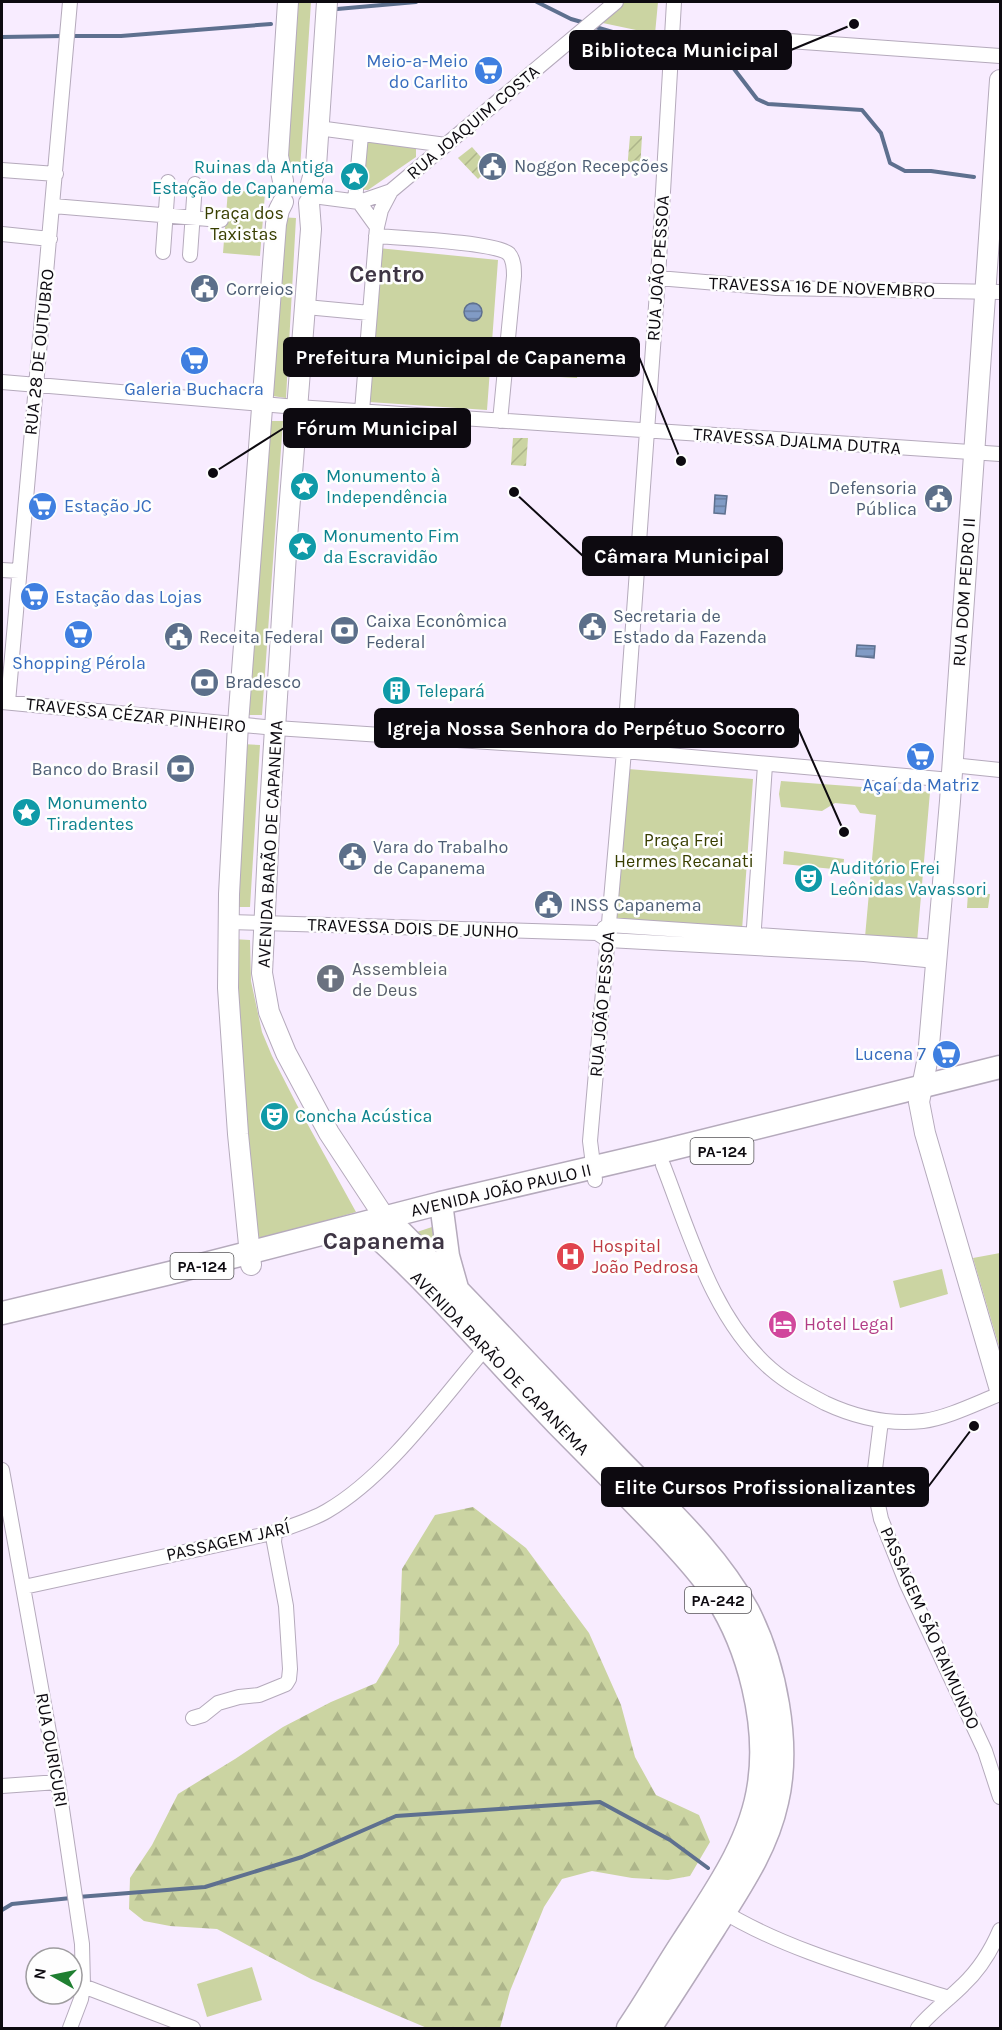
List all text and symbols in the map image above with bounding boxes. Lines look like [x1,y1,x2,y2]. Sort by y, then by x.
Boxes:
callout: Biblioteca Municipal [570,31,791,69]
text: Biblioteca Municipal [581,39,779,62]
place label: Meio-a-Meio do Carlito [366,50,468,93]
supermarket icon: Meio-a-Meio do Carlito [473,55,505,87]
street label: RUA JOAQUIM COSTA [402,60,544,184]
public building icon: Noggon Recepções [477,150,509,182]
place label: Noggon Recepções [514,155,669,177]
place label: Ruinas da Antiga Estação de Capanema [152,156,334,199]
place icon: Ruinas da Antiga Estação de Capanema [339,161,371,193]
street label: RUA JOÃO PESSOA [642,194,674,342]
park label: Praça dos Taxistas [204,202,284,245]
district label: Centro [349,260,425,288]
street label: RUA 28 DE OUTUBRO [19,268,59,436]
street label: TRAVESSA 16 DE NOVEMBRO [708,272,936,302]
public building icon: Correios [189,273,221,305]
place label: Correios [226,278,294,300]
callout: Prefeitura Municipal de Capanema [284,338,639,376]
supermarket icon: Galeria Buchacra [178,344,210,376]
text: Prefeitura Municipal de Capanema [296,346,626,369]
place label: Galeria Buchacra [124,378,264,400]
callout: Fórum Municipal [284,409,470,447]
text: Fórum Municipal [296,417,458,440]
street label: TRAVESSA DJALMA DUTRA [692,423,902,459]
place label: Monumento à Independência [326,465,448,508]
place icon: Monumento à Independência [289,470,321,502]
place label: Defensoria Pública [829,477,917,520]
public building icon: Defensoria Pública [922,482,954,514]
supermarket icon: Estação JC [27,490,59,522]
place label: Estação JC [64,495,152,517]
street label: RUA DOM PEDRO II [948,517,980,667]
place label: Monumento Fim da Escravidão [323,525,459,568]
place icon: Monumento Fim da Escravidão [286,530,318,562]
callout: Câmara Municipal [583,537,782,575]
text: Câmara Municipal [594,545,770,568]
supermarket icon: Estação das Lojas [18,581,50,613]
place label: Estação das Lojas [55,586,202,608]
place label: Secretaria de Estado da Fazenda [613,605,767,648]
place label: Caixa Econômica Federal [366,610,507,653]
public building icon: Secretaria de Estado da Fazenda [576,610,608,642]
bank icon: Caixa Econômica Federal [329,615,361,647]
supermarket icon: Shopping Pérola [63,618,95,650]
public building icon: Receita Federal [162,621,194,653]
place label: Receita Federal [199,626,324,648]
place label: Shopping Pérola [12,652,146,674]
bank icon: Bradesco [188,666,220,698]
place label: Bradesco [225,671,301,693]
building icon: Telepará [380,675,412,707]
place label: Telepará [417,680,485,702]
street label: TRAVESSA CÉZAR PINHEIRO [25,692,247,737]
callout: Igreja Nossa Senhora do Perpétuo Socorro [375,709,798,747]
text: Igreja Nossa Senhora do Perpétuo Socorro [387,717,785,740]
street label: AVENIDA BARÃO DE CAPANEMA [253,720,287,968]
supermarket icon: Açaí da Matriz [905,740,937,772]
bank icon: Banco do Brasil [164,753,196,785]
place label: Banco do Brasil [31,758,159,780]
place label: Açaí da Matriz [863,774,979,796]
place label: Monumento Tiradentes [47,792,147,835]
place icon: Monumento Tiradentes [10,797,42,829]
park label: Praça Frei Hermes Recanati [614,829,754,872]
place label: Vara do Trabalho de Capanema [373,836,508,879]
public building icon: Vara do Trabalho de Capanema [336,841,368,873]
place label: Auditório Frei Leônidas Vavassori [830,857,987,900]
theatre icon: Auditório Frei Leônidas Vavassori [793,862,825,894]
public building icon: INSS Capanema [533,889,565,921]
place label: INSS Capanema [570,894,702,916]
street label: TRAVESSA DOIS DE JUNHO [307,913,519,943]
street label: RUA JOÃO PESSOA [585,930,619,1078]
place label: Assembleia de Deus [352,958,448,1001]
church icon: Assembleia de Deus [315,963,347,995]
supermarket icon: Lucena 7 [931,1038,963,1070]
place label: Lucena 7 [855,1043,927,1065]
theatre icon: Concha Acústica [258,1100,290,1132]
place label: Concha Acústica [295,1105,432,1127]
road number: PA-124 [690,1138,754,1164]
street label: AVENIDA JOÃO PAULO II [408,1158,594,1222]
district label: Capanema [323,1227,445,1255]
place label: Hospital João Pedrosa [592,1235,699,1278]
hospital icon: Hospital João Pedrosa [555,1240,587,1272]
road number: PA-124 [170,1253,234,1279]
street label: AVENIDA BARÃO DE CAPANEMA [406,1266,594,1460]
hotel icon: Hotel Legal [767,1308,799,1340]
place label: Hotel Legal [804,1313,894,1335]
callout: Elite Cursos Profissionalizantes [602,1468,928,1506]
text: Elite Cursos Profissionalizantes [614,1476,916,1499]
street label: PASSAGEM JARÍ [164,1515,293,1566]
street label: PASSAGEM SÃO RAIMUNDO [875,1523,985,1733]
road number: PA-242 [685,1587,751,1613]
street label: RUA OURICURI [31,1691,73,1809]
north arrow [24,1946,84,2006]
text: N [29,1967,50,1981]

